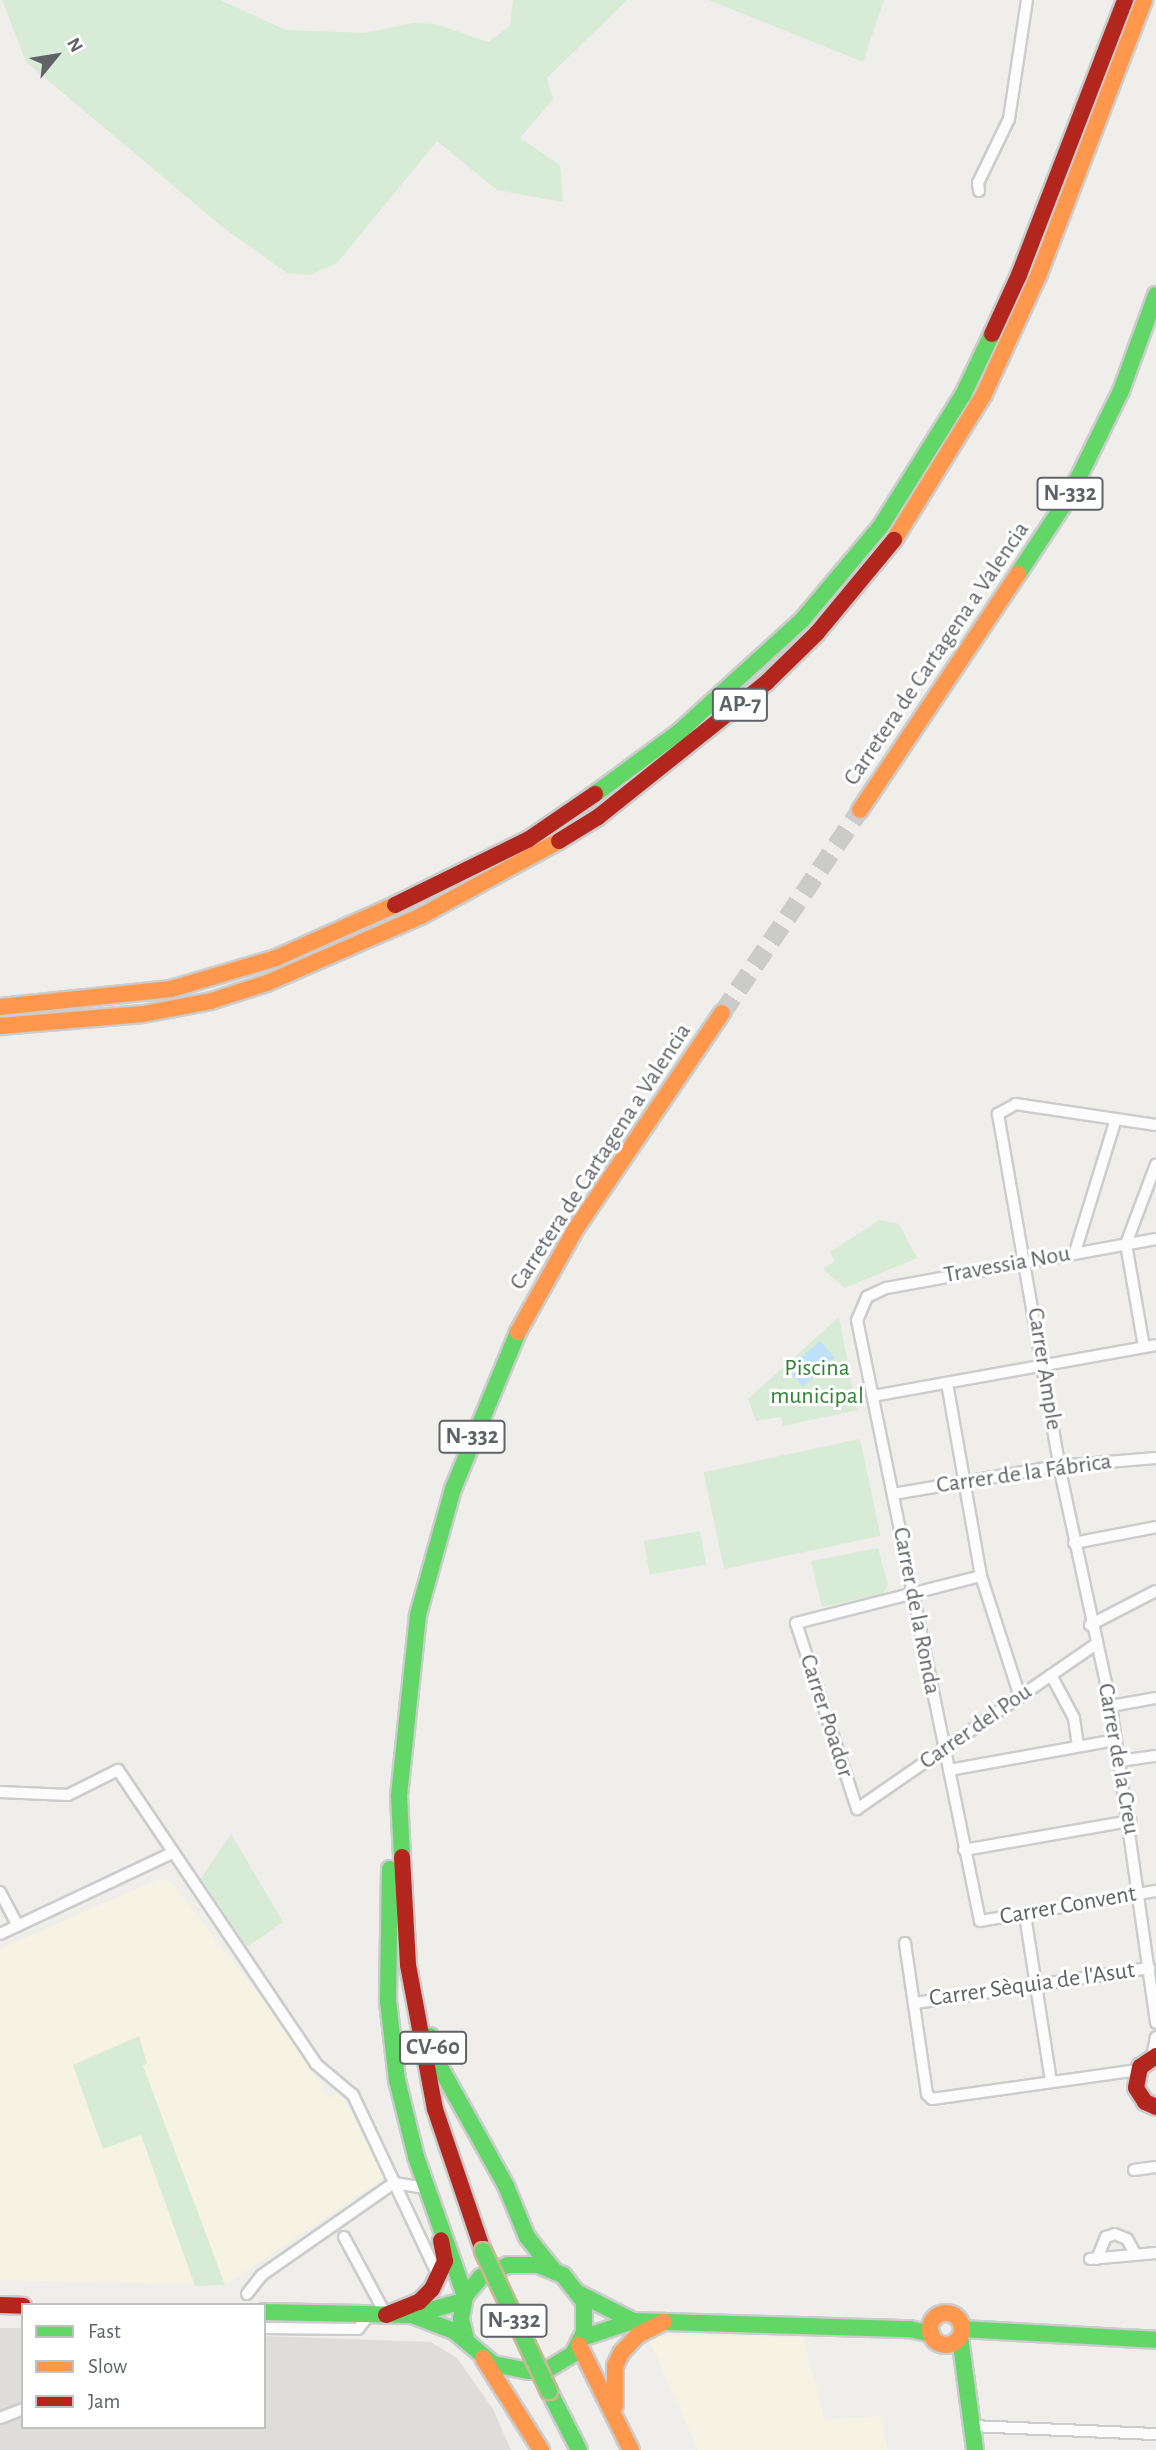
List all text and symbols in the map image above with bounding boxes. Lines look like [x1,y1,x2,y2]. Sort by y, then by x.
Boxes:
north arrow [21,21,91,91]
text: N [63,35,86,56]
road number: N-332 [1035,474,1105,514]
street label: Carretera de Cartagena a Valencia [838,517,1036,791]
road number: AP-7 [710,685,770,724]
street label: Carretera de Cartagena a Valencia [504,1018,698,1296]
street label: Travessia Nou [941,1240,1073,1290]
street label: Carrer Ample [1020,1306,1068,1432]
park label: Piscina municipal [770,1355,864,1411]
road number: N-332 [437,1418,507,1456]
street label: Carrer de la Fábrica [935,1447,1113,1501]
street label: Carrer de la Ronda [886,1525,946,1697]
street label: Carrer Poador [793,1651,859,1781]
street label: Carrer del Pou [914,1678,1038,1776]
street label: Carrer de la Creu [1091,1681,1145,1837]
street label: Carrer Convent [998,1880,1138,1932]
street label: Carrer Sèquia de l'Asut [927,1956,1137,2014]
road number: CV-60 [398,2028,468,2068]
road number: N-332 [479,2302,549,2340]
legend [21,2303,266,2429]
text: Fast [88,2321,121,2342]
text: Slow [88,2356,127,2377]
text: Jam [88,2391,120,2412]

